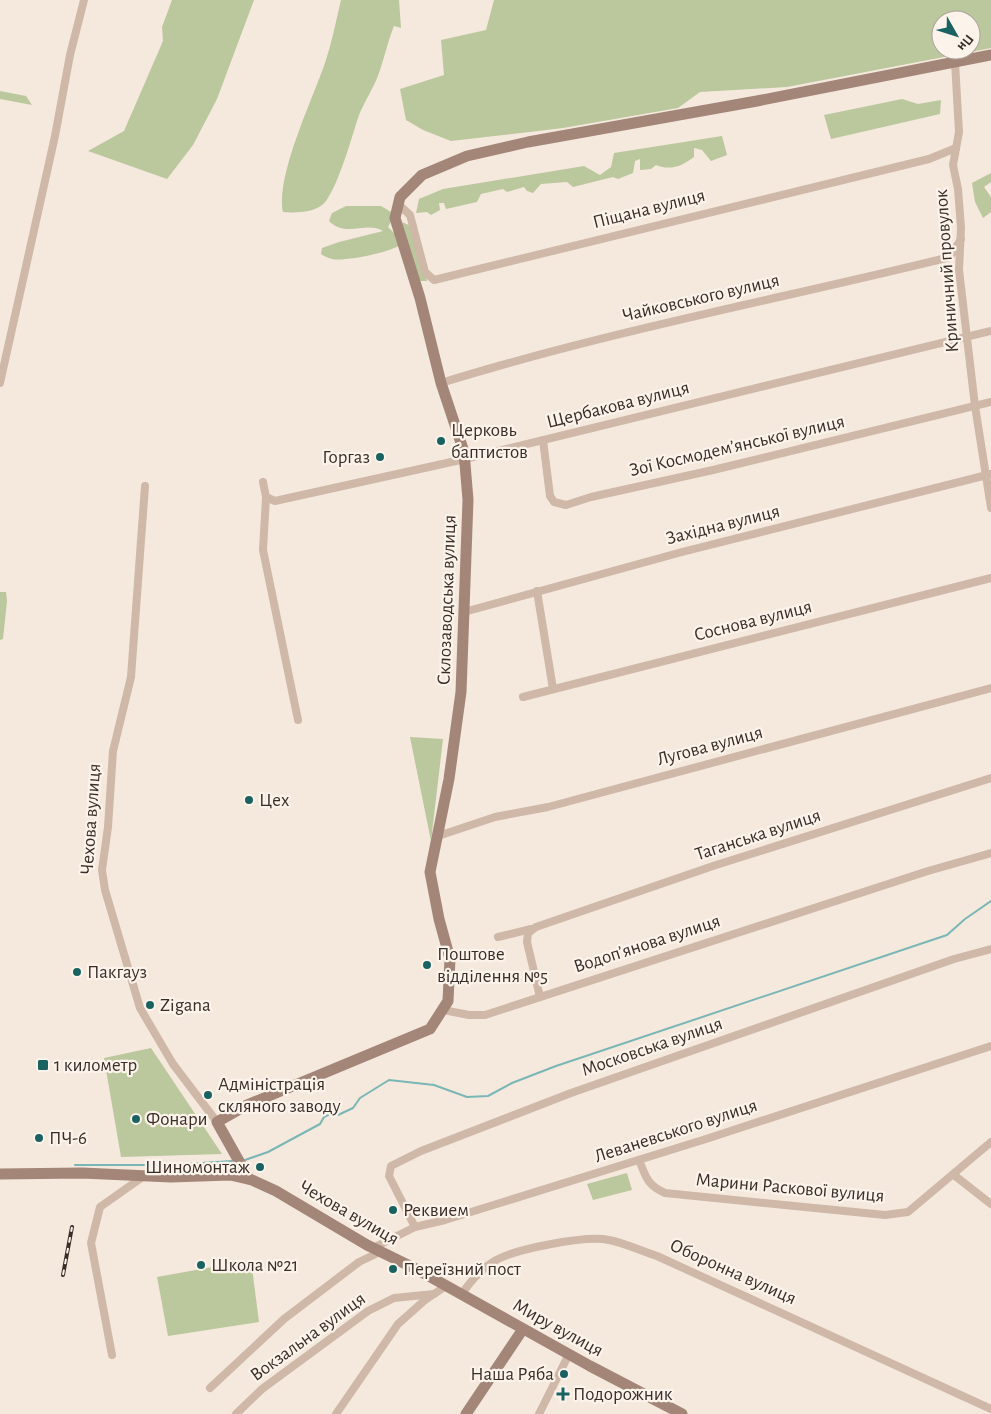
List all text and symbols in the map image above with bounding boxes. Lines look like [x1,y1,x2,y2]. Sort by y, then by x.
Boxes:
north arrow [931,10,981,60]
text: Пн [955,32,976,54]
street label: Піщана вулиця [591,186,707,232]
street label: Криничний провулок [932,188,962,353]
street label: Чайковського вулиця [621,271,781,325]
street label: Щербакова вулиця [545,378,691,432]
street label: Зої Космодем’янської вулиця [628,412,846,480]
place label: Церковь баптистов [451,421,528,462]
marker: Церковь баптистов [435,435,447,447]
place label: Горгаз [322,448,370,467]
marker: Горгаз [374,451,386,463]
street label: Західна вулиця [664,502,782,548]
street label: Склозаводська вулиця [435,515,459,685]
street label: Соснова вулиця [692,597,814,645]
street label: Лугова вулиця [655,723,765,769]
street label: Чехова вулиця [78,763,104,875]
place label: Цех [259,791,289,810]
marker: Цех [243,794,255,806]
street label: Таганська вулиця [693,806,823,864]
street label: Водоп’янова вулиця [571,911,723,977]
place label: Поштове відділення №5 [437,945,548,986]
marker: Поштове відділення №5 [421,959,433,971]
place label: Пакгауз [87,963,147,982]
marker: Пакгауз [71,966,83,978]
place label: Zigana [160,996,211,1015]
marker: Zigana [144,999,156,1011]
street label: Московська вулиця [579,1014,725,1080]
place label: 1 километр [54,1056,137,1075]
marker: 1 километр [36,1058,50,1072]
place label: Адміністрація скляного заводу [218,1075,341,1116]
marker: Адміністрація скляного заводу [202,1089,214,1101]
street label: Леваневського вулиця [592,1096,760,1166]
place label: Фонари [146,1110,208,1129]
marker: Фонари [130,1113,142,1125]
place label: ПЧ-6 [49,1129,87,1148]
marker: ПЧ-6 [33,1132,45,1144]
place label: Шиномонтаж [145,1158,251,1177]
marker: Шиномонтаж [254,1161,266,1173]
street label: Марини Раскової вулиця [695,1170,885,1206]
street label: Чехова вулиця [296,1177,402,1249]
place label: Реквием [403,1201,469,1220]
marker: Реквием [387,1204,399,1216]
street label: Оборонна вулиця [667,1236,799,1308]
place label: Школа №21 [211,1256,298,1275]
marker: Школа №21 [195,1259,207,1271]
place label: Переїзний пост [403,1260,521,1279]
marker: Переїзний пост [387,1263,399,1275]
street label: Вокзальна вулиця [247,1289,369,1385]
street label: Миру вулиця [510,1295,606,1361]
place label: Наша Ряба [470,1365,554,1384]
marker: Наша Ряба [558,1368,570,1380]
place label: Подорожник [573,1385,673,1404]
marker: Подорожник [557,1388,569,1400]

